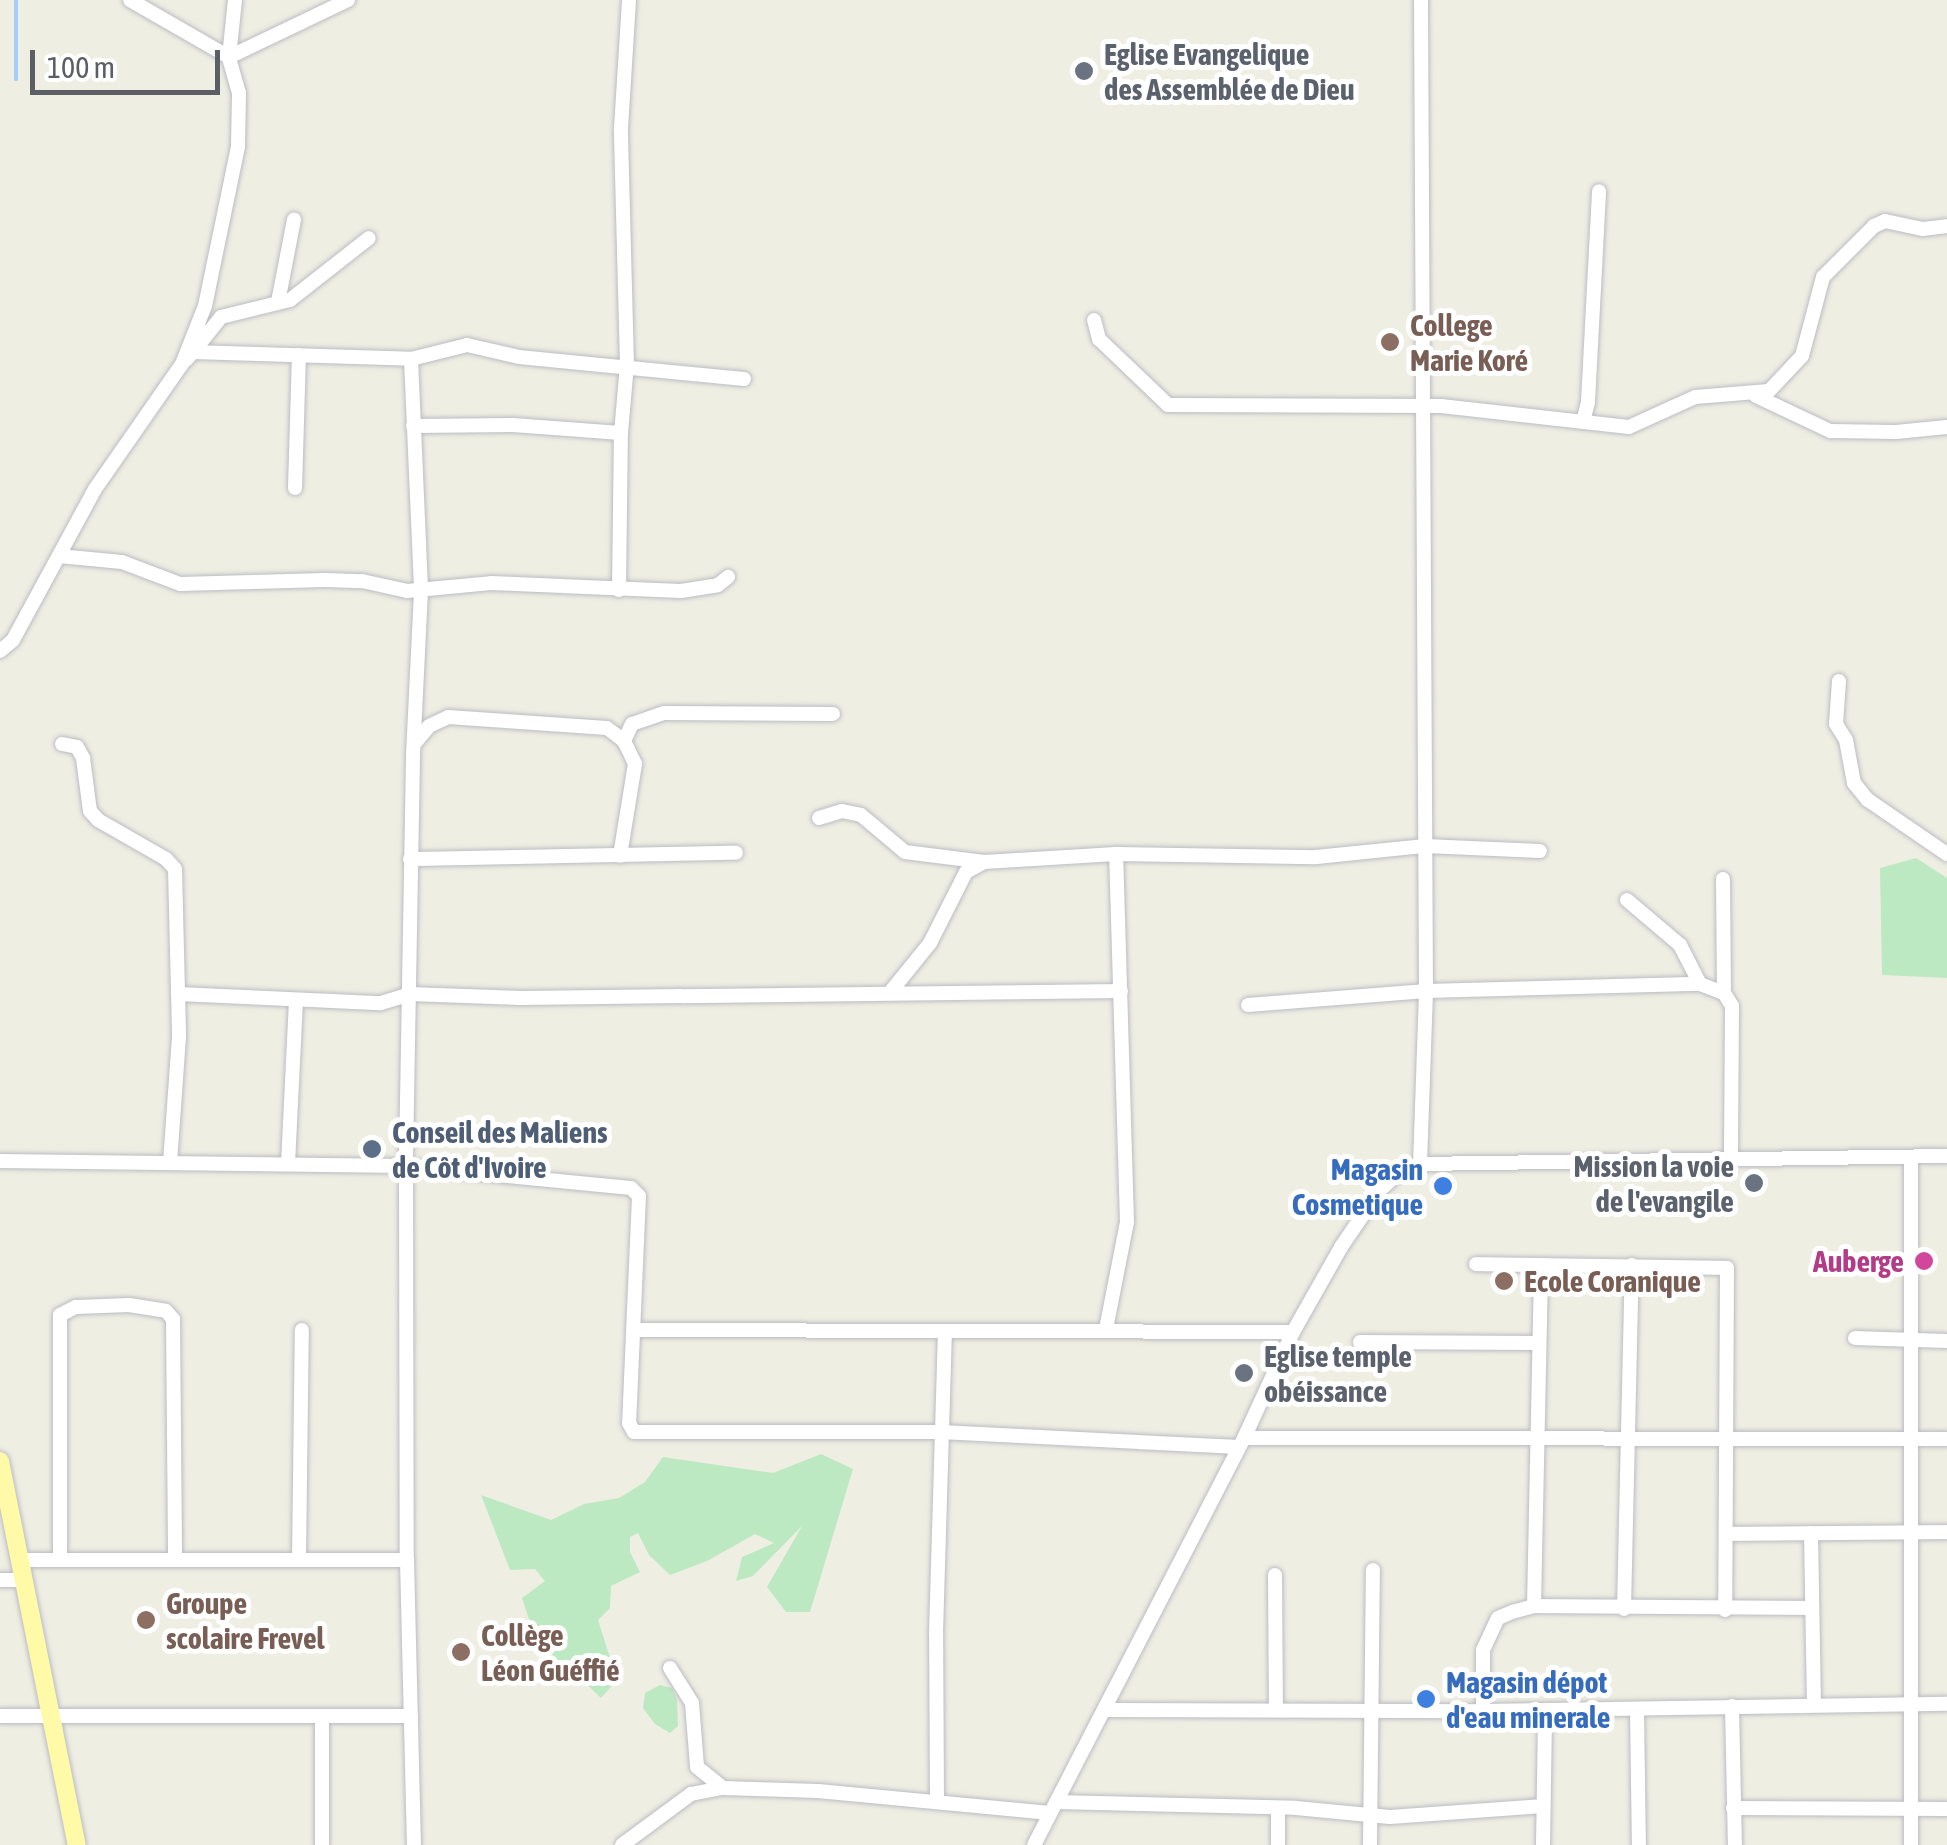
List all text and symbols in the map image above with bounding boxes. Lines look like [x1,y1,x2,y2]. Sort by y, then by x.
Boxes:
scale bar [35,30,225,92]
place label: Eglise Evangelique des Assemblée de Dieu [1104,36,1354,106]
text: 100 m [47,50,115,84]
marker: Eglise Evangelique des Assemblée de Dieu [1073,60,1095,82]
place label: College Marie Koré [1410,307,1528,378]
marker: College Marie Koré [1379,331,1401,353]
place label: Conseil des Maliens de Côt d'Ivoire [392,1114,608,1184]
marker: Conseil des Maliens de Côt d'Ivoire [361,1138,383,1160]
place label: Mission la voie de l'evangile [1573,1148,1734,1218]
place label: Magasin Cosmetique [1292,1151,1423,1222]
marker: Mission la voie de l'evangile [1743,1172,1765,1194]
marker: Magasin Cosmetique [1432,1175,1454,1197]
place label: Auberge [1813,1243,1904,1279]
marker: Auberge [1913,1250,1935,1272]
place label: Ecole Coranique [1524,1263,1701,1299]
marker: Ecole Coranique [1493,1270,1515,1292]
place label: Eglise temple obéissance [1264,1338,1412,1408]
marker: Eglise temple obéissance [1233,1362,1255,1384]
place label: Groupe scolaire Frevel [166,1585,324,1656]
marker: Groupe scolaire Frevel [135,1609,157,1631]
place label: Collège Léon Guéffié [481,1617,620,1688]
marker: Collège Léon Guéffié [450,1641,472,1663]
place label: Magasin dépot d'eau minerale [1446,1664,1610,1734]
marker: Magasin dépot d'eau minerale [1415,1688,1437,1710]

